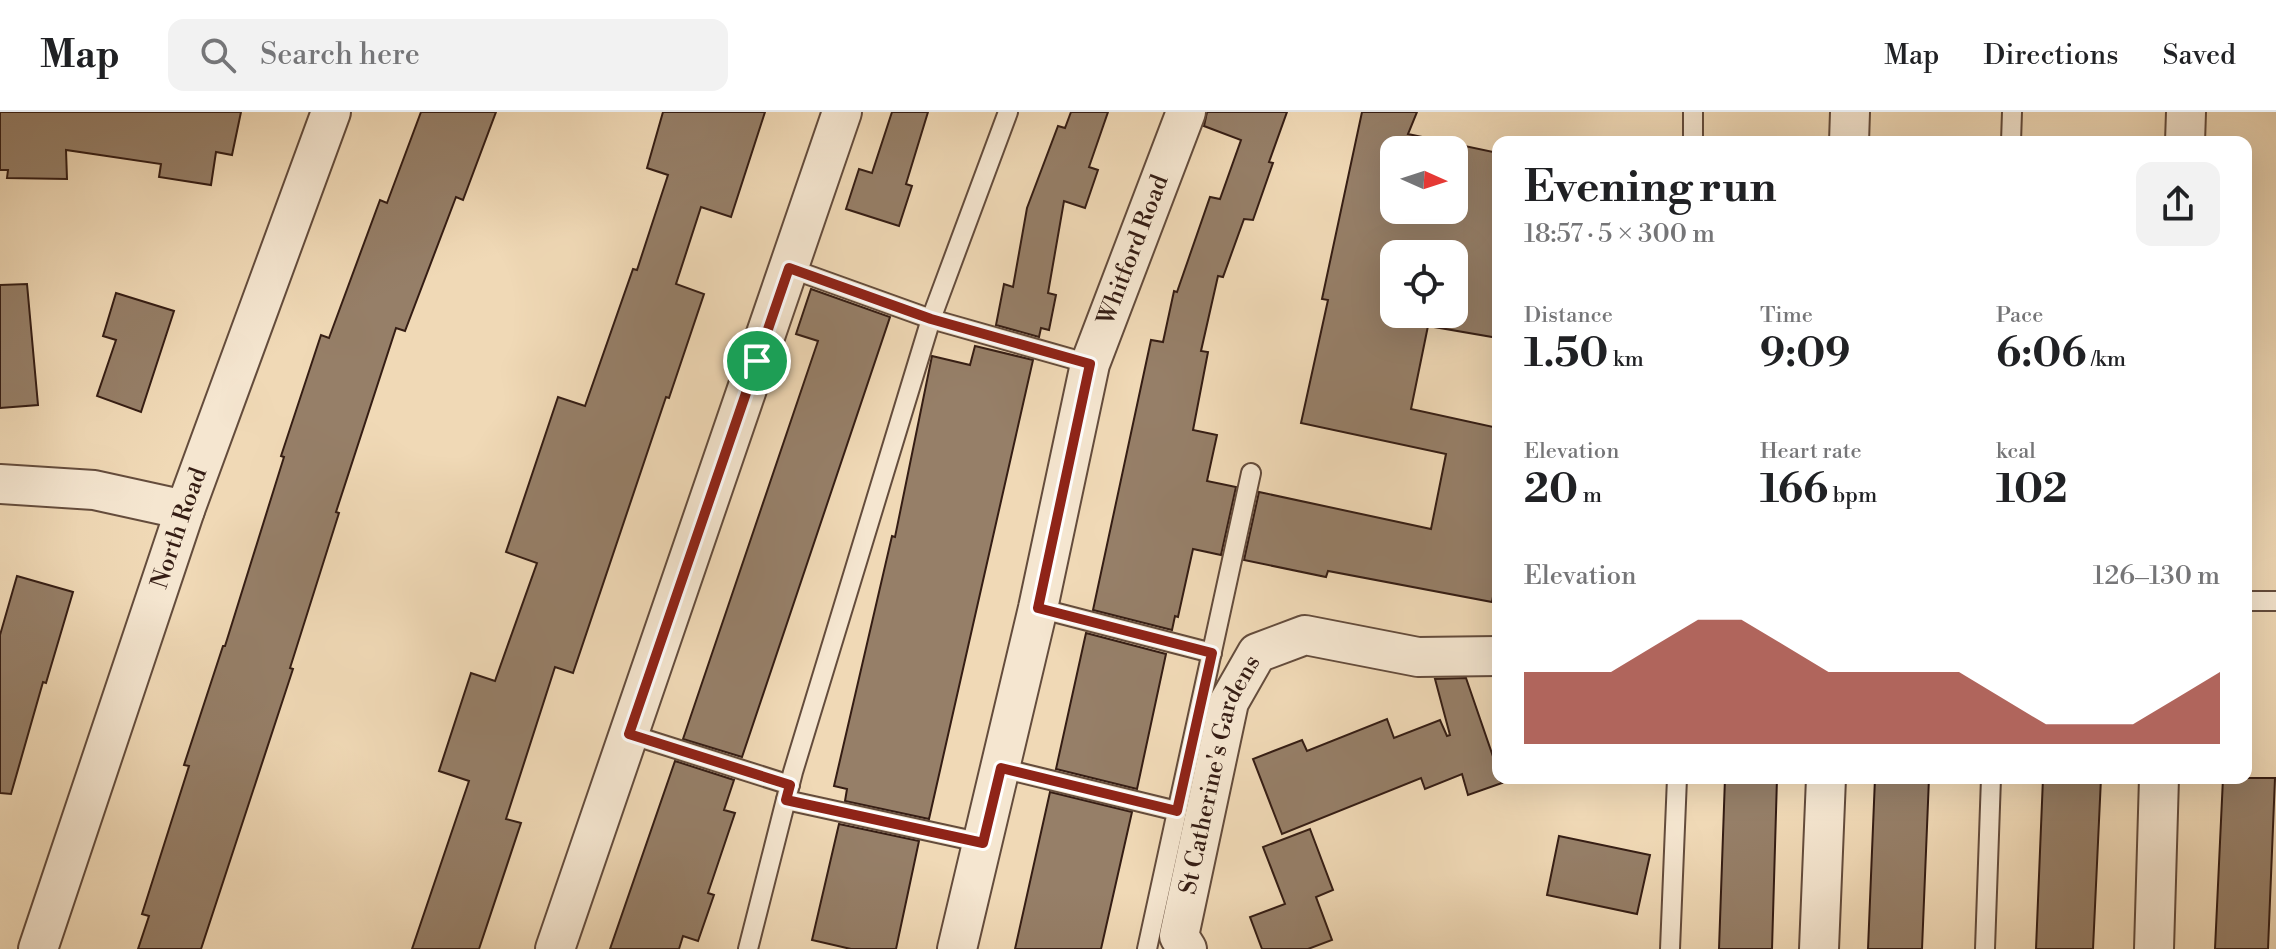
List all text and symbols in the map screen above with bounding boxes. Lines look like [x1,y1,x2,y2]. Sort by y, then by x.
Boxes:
search box [168,19,728,91]
text: Map [40,32,120,79]
icon: search [196,33,240,77]
text: Search here [260,36,420,74]
text: Map [1884,38,1939,73]
text: Directions [1983,38,2118,73]
text: Saved [2162,38,2236,73]
north arrow [1380,136,1468,224]
map controls [1380,136,1468,328]
text: Evening run [1524,160,1777,215]
button: share [2136,162,2220,246]
street label: Whitford Road [1091,170,1176,330]
text: 18:57 · 5 × 300 m [1524,218,1715,250]
button: locate [1380,240,1468,328]
text: Distance [1524,302,1613,329]
text: Time [1760,302,1813,329]
text: Pace [1996,302,2043,329]
pin [723,327,791,395]
text: 1.50 [1524,329,1608,379]
text: 9:09 [1760,329,1850,379]
text: 6:06 [1996,329,2086,379]
icon: arrive [735,339,779,383]
text: km [1608,346,1644,373]
text: /km [2086,346,2126,373]
text: Elevation [1524,438,1619,465]
text: Heart rate [1760,438,1862,465]
text: kcal [1996,438,2036,465]
street label: North Road [145,463,214,592]
text: 20 [1524,465,1578,515]
text: 166 [1760,465,1828,515]
text: 102 [1996,465,2068,515]
text: m [1578,482,1602,509]
text: bpm [1828,482,1877,509]
text: Elevation [1524,560,1637,592]
text: 126–130 m [2093,560,2220,592]
street label: St Catherine's Gardens [1173,650,1268,897]

